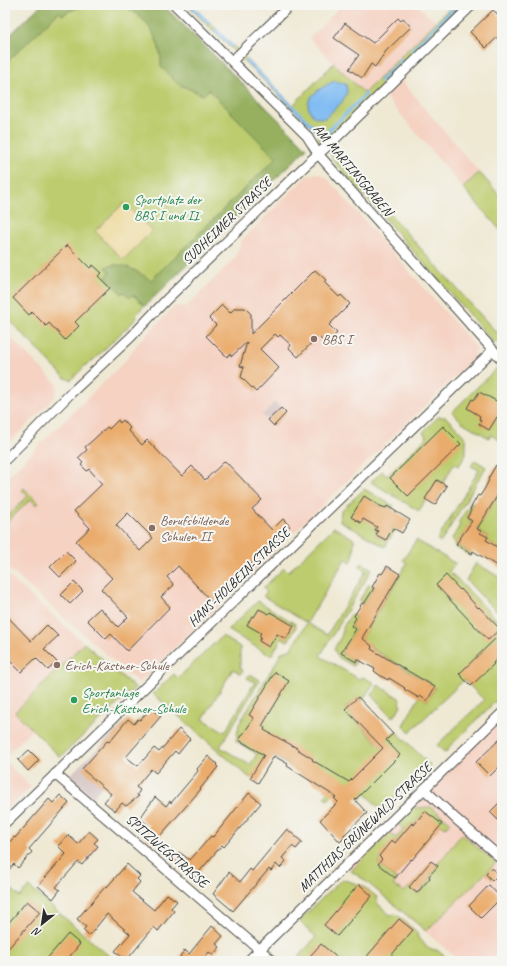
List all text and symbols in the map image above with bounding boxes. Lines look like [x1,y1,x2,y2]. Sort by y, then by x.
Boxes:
street label: AM MARTINSGRABEN [310,121,398,221]
street label: SUDHEIMER STRASSE [179,172,277,268]
place label: Sportplatz der BBS I und II [134,191,202,224]
marker: Sportplatz der BBS I und II [121,202,131,212]
place label: BBS I [322,331,355,348]
marker: BBS I [309,334,319,344]
place label: Berufsbildende Schulen II [160,512,230,545]
street label: HANS-HOLBEIN-STRASSE [184,522,295,630]
marker: Berufsbildende Schulen II [147,523,157,533]
place label: Erich-Kästner-Schule [65,657,170,674]
marker: Erich-Kästner-Schule [52,660,62,670]
place label: Sportanlage Erich-Kästner-Schule [82,684,187,717]
marker: Sportanlage Erich-Kästner-Schule [69,695,79,705]
street label: MATTHIAS-GRÜNEWALD-STRASSE [295,757,437,895]
street label: SPITZWEGSTRASSE [122,811,213,892]
north arrow [22,904,62,944]
text: N [29,924,43,940]

